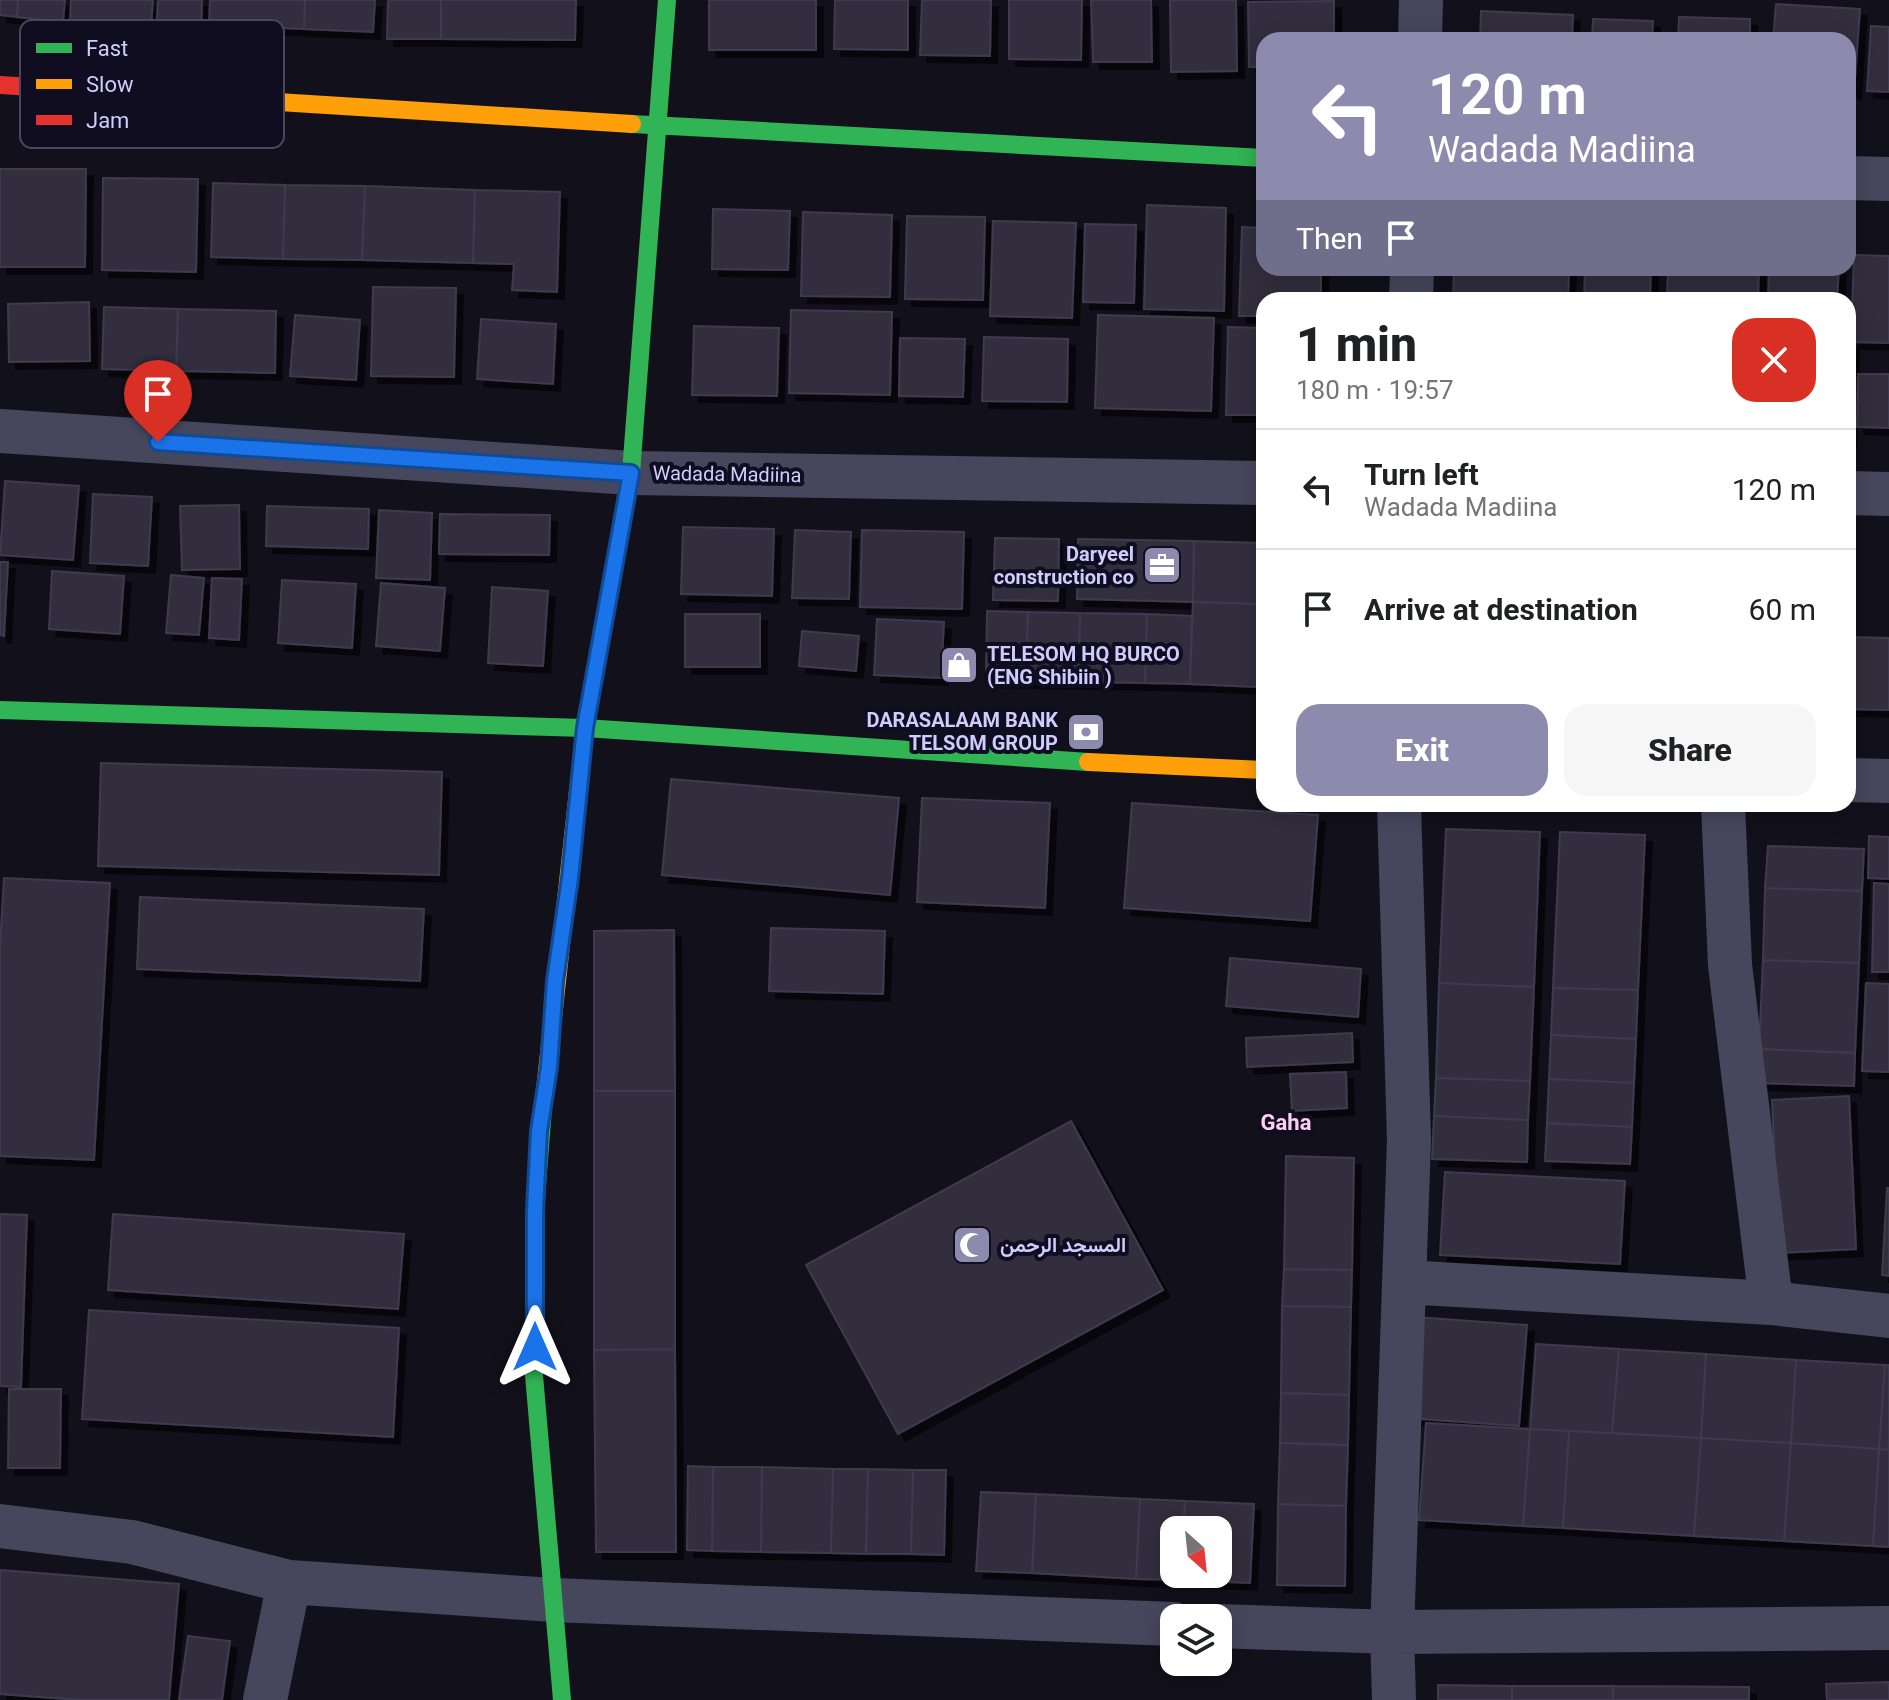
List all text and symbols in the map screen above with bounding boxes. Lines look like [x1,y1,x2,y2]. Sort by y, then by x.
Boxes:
legend [20,20,284,148]
text: Fast [86,36,128,61]
text: 120 m [1428,62,1587,128]
icon: left [1296,64,1400,168]
text: Slow [86,72,134,97]
text: Jam [86,108,129,133]
text: Wadada Madiina [1428,129,1696,171]
icon: arrive [1379,216,1423,260]
text: Then [1296,221,1363,256]
text: 1 min [1296,316,1417,373]
button: close [1732,318,1816,402]
pin [124,360,192,442]
icon: arrive [136,372,180,416]
text: 180 m · 19:57 [1296,375,1454,405]
text: Turn left [1364,457,1479,492]
street label: Wadada Madiina [652,461,802,487]
icon: left [1296,467,1340,511]
text: 120 m [1732,472,1816,507]
text: Wadada Madiina [1364,492,1558,522]
place label: Daryeel construction co [994,542,1134,589]
office icon: Daryeel construction co [1141,544,1183,586]
icon: arrive [1296,587,1340,631]
text: Arrive at destination [1364,592,1638,627]
text: 60 m [1749,592,1816,627]
place label: TELESOM HQ BURCO (ENG Shibiin ) [987,642,1180,689]
shop icon: TELESOM HQ BURCO (ENG Shibiin ) [938,644,980,686]
button: Exit [1296,704,1548,796]
button: Share [1564,704,1816,796]
place label: DARASALAAM BANK TELSOM GROUP [866,708,1058,755]
bank icon: DARASALAAM BANK TELSOM GROUP [1065,711,1107,753]
district label: Gaha [1261,1110,1312,1135]
mosque icon: المسجد الرحمن [951,1224,993,1266]
place label: المسجد الرحمن [1000,1233,1126,1258]
position arrow [493,1305,577,1389]
north arrow [1160,1516,1232,1588]
map controls [1160,1516,1232,1676]
button: layers [1160,1604,1232,1676]

